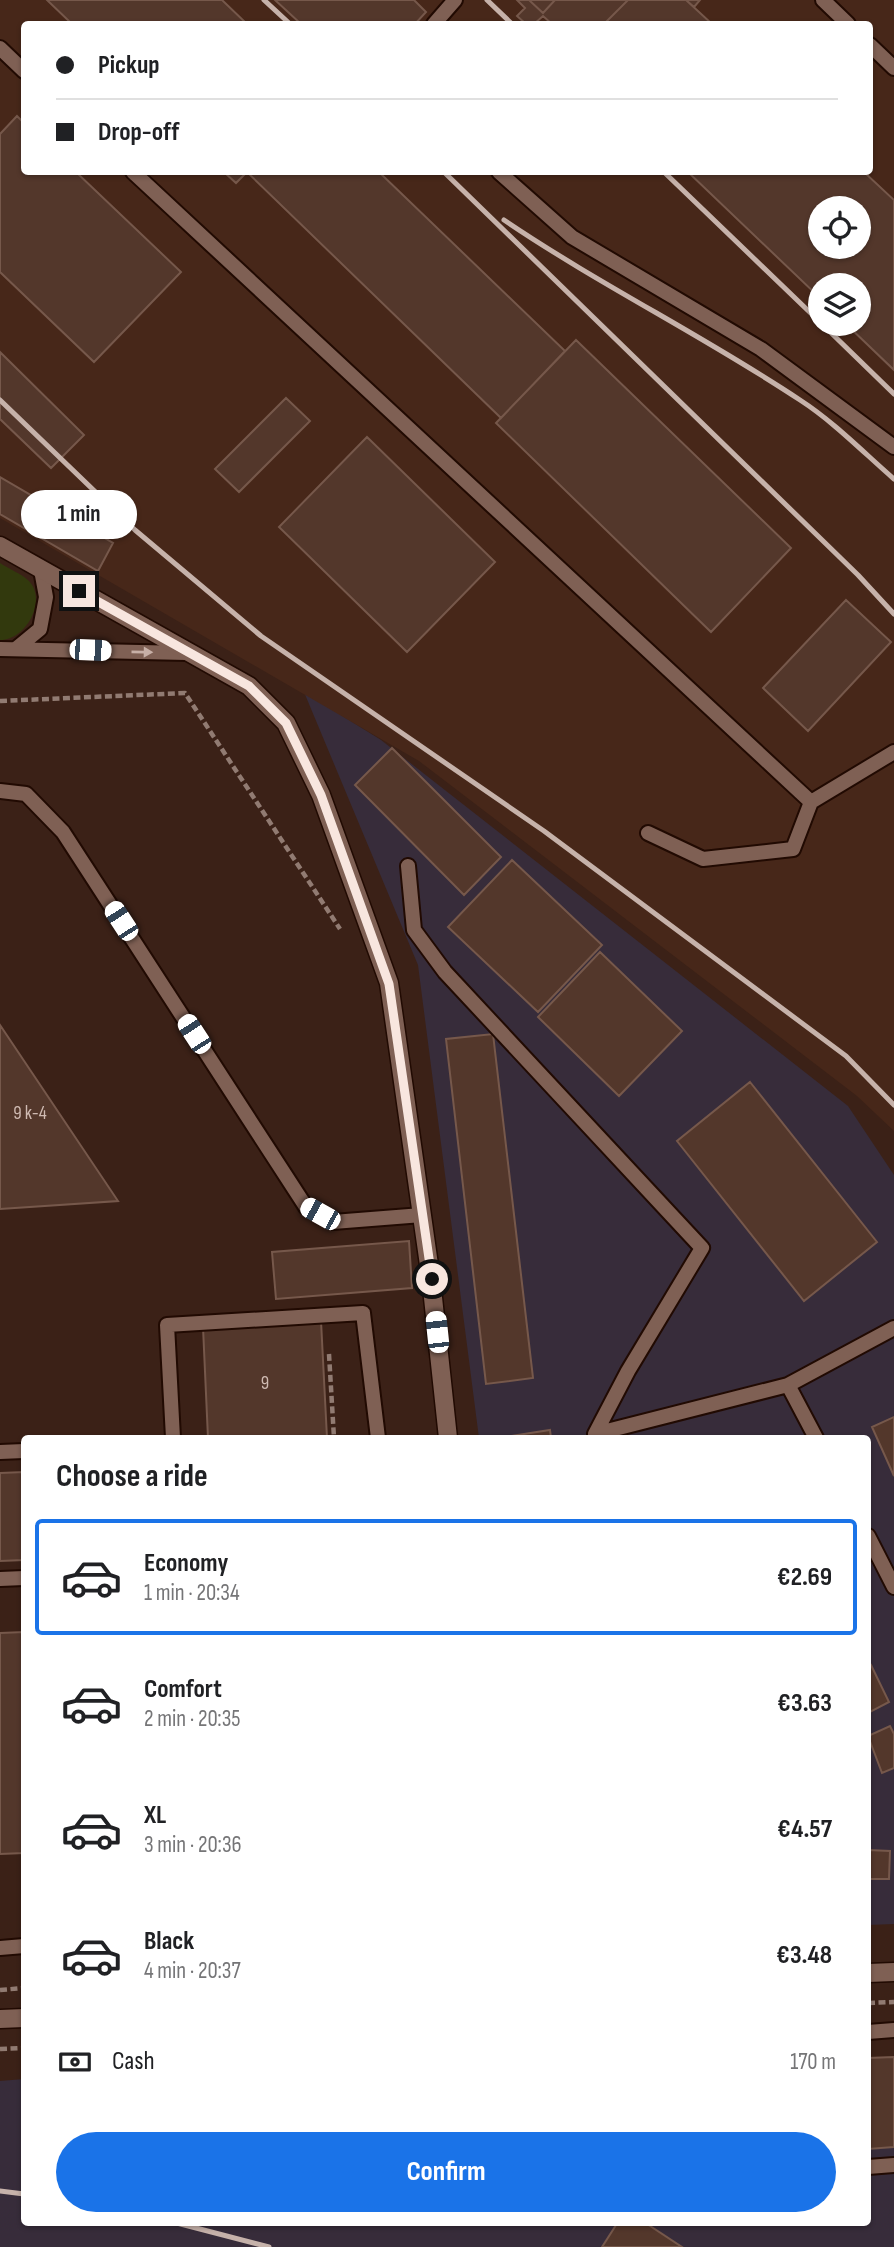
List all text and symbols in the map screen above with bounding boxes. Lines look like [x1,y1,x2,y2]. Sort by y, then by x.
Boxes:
text: Pickup [98,50,160,81]
text: Drop-off [98,117,179,148]
map controls [808,196,871,336]
button: locate [808,196,871,259]
button: layers [808,273,871,336]
callout: 1 min [21,490,137,538]
text: 1 min [58,500,100,528]
route end [63,575,95,607]
car [69,639,112,661]
one-way arrow [131,646,153,657]
car [101,898,142,944]
car [174,1011,215,1057]
house number: 9 k-4 [13,1102,47,1125]
car [297,1195,344,1233]
route start [416,1263,448,1295]
car [425,1310,450,1354]
house number: 9 [261,1372,269,1395]
text: Choose a ride [56,1457,208,1496]
icon: car [60,1546,123,1609]
text: Economy [144,1548,228,1579]
text: €2.69 [777,1562,832,1593]
text: 1 min · 20:34 [144,1579,240,1607]
icon: car [60,1672,123,1735]
text: Comfort [144,1674,222,1705]
text: €3.63 [777,1688,832,1719]
text: 2 min · 20:35 [144,1705,241,1733]
icon: car [60,1798,123,1861]
text: XL [144,1800,166,1831]
text: €4.57 [777,1814,832,1845]
text: 3 min · 20:36 [144,1831,242,1859]
icon: car [60,1924,123,1987]
text: Black [144,1926,194,1957]
text: €3.48 [776,1940,832,1971]
text: 4 min · 20:37 [144,1957,241,1985]
icon: cash [56,2043,94,2081]
text: Cash [112,2046,155,2077]
text: 170 m [790,2048,836,2076]
button: Confirm [56,2132,836,2212]

